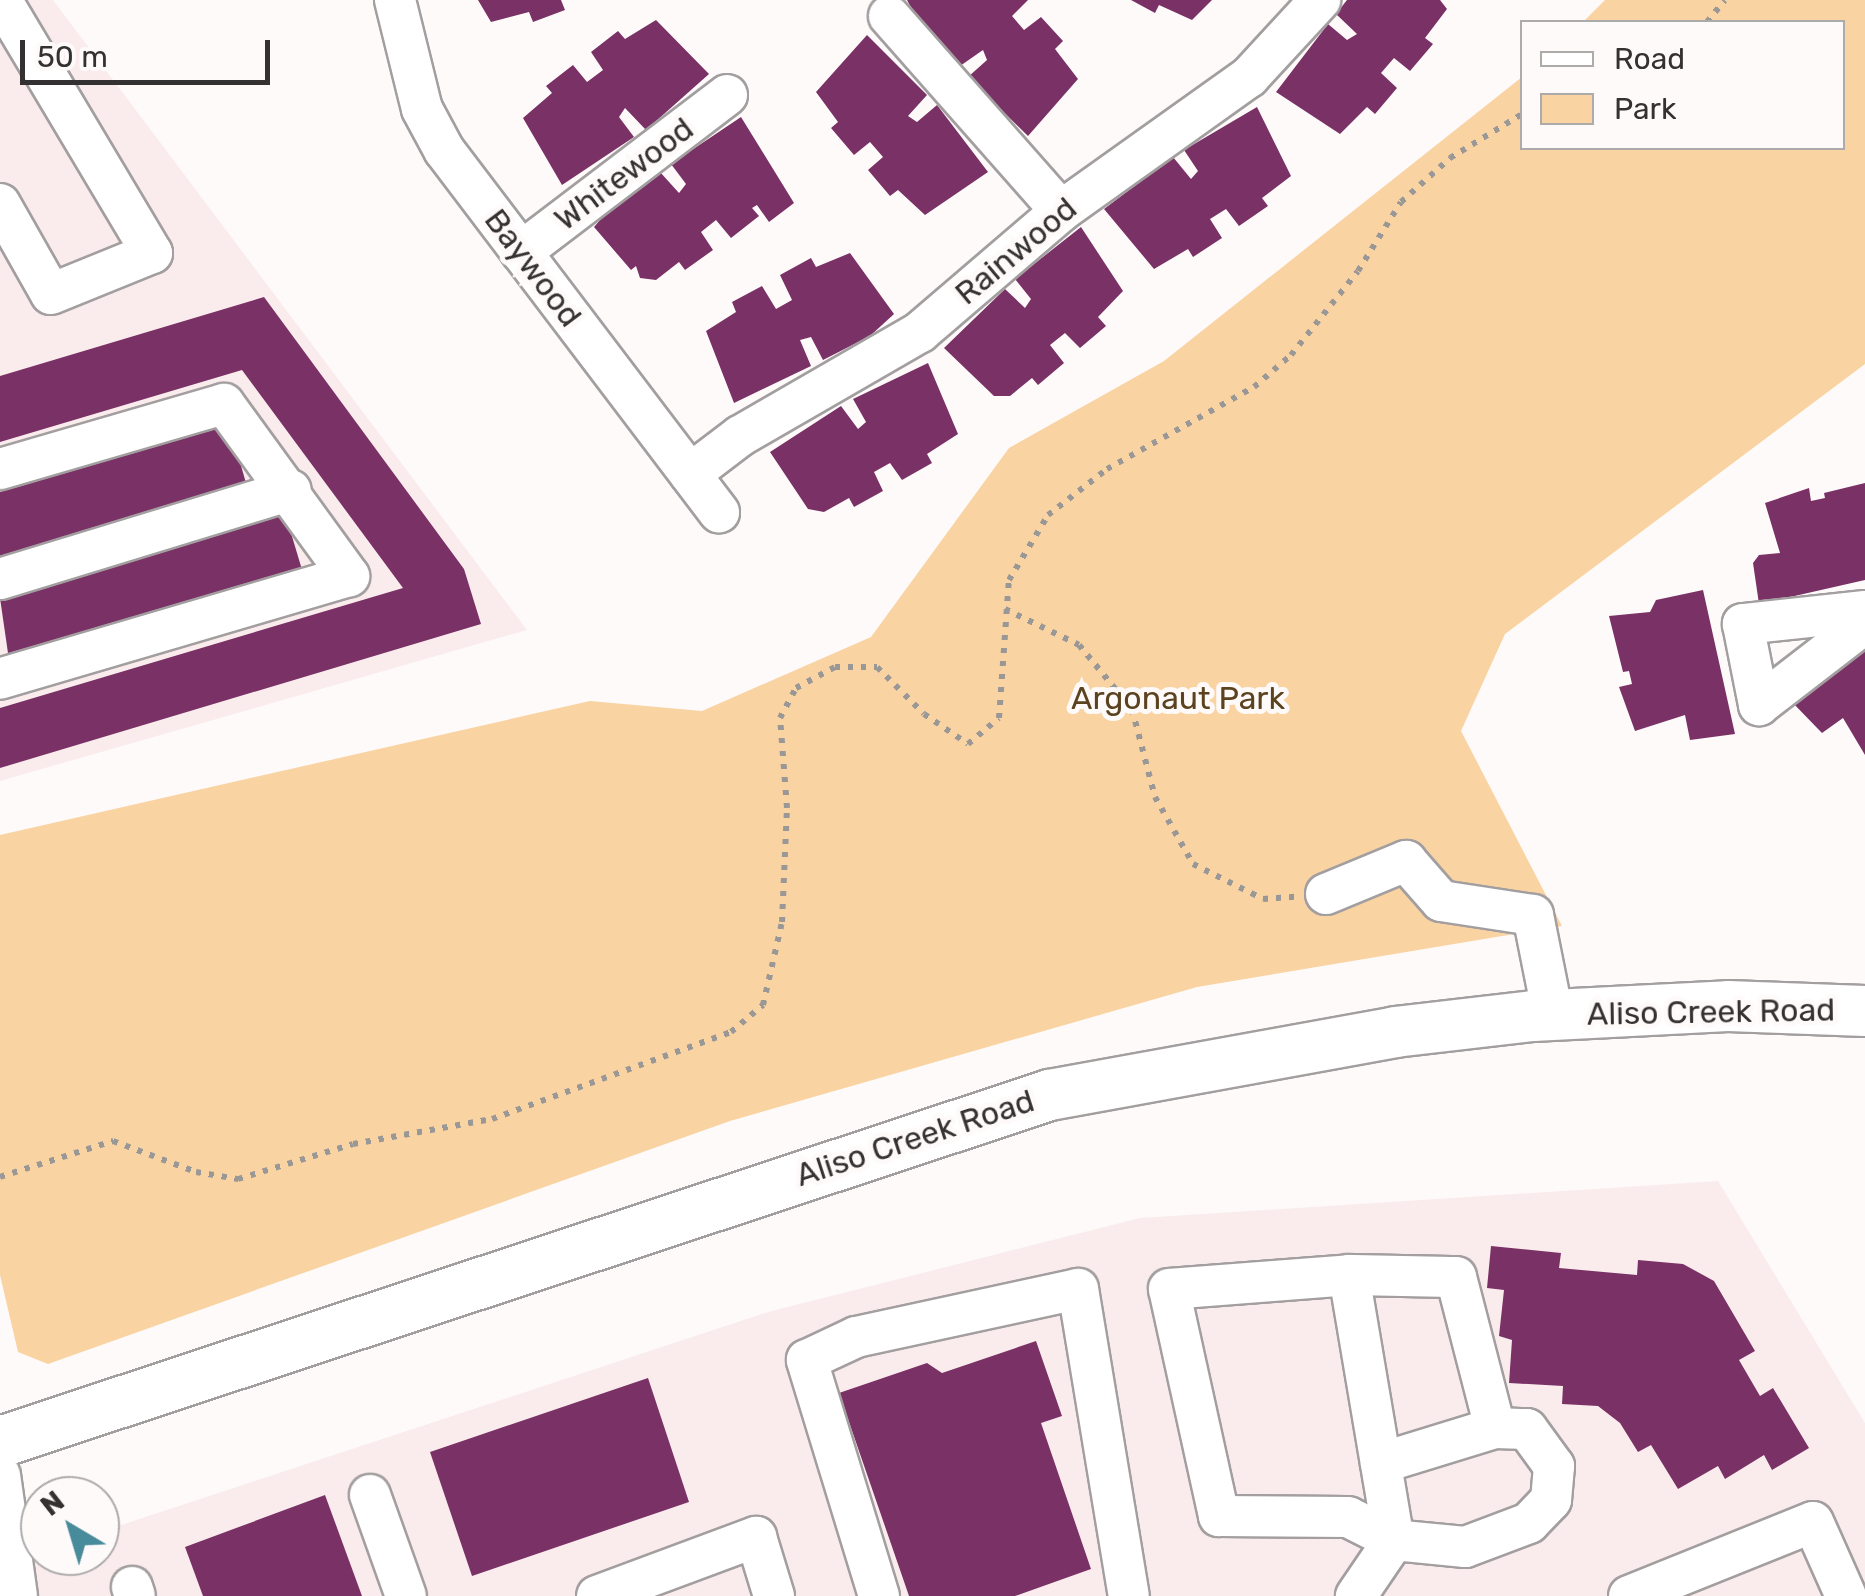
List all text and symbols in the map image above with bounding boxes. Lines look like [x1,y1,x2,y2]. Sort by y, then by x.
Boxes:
scale bar [25,20,275,82]
legend [1520,20,1845,150]
text: 50 m [37,39,108,75]
text: Road [1614,41,1685,77]
text: Park [1614,91,1676,127]
street label: Whitewood [547,109,701,239]
street label: Rainwood [948,189,1084,313]
street label: Baywood [476,202,590,334]
park label: Argonaut Park [1071,679,1285,717]
street label: Aliso Creek Road [1586,991,1836,1033]
street label: Aliso Creek Road [791,1081,1039,1195]
north arrow [20,1476,120,1576]
text: N [34,1484,71,1523]

